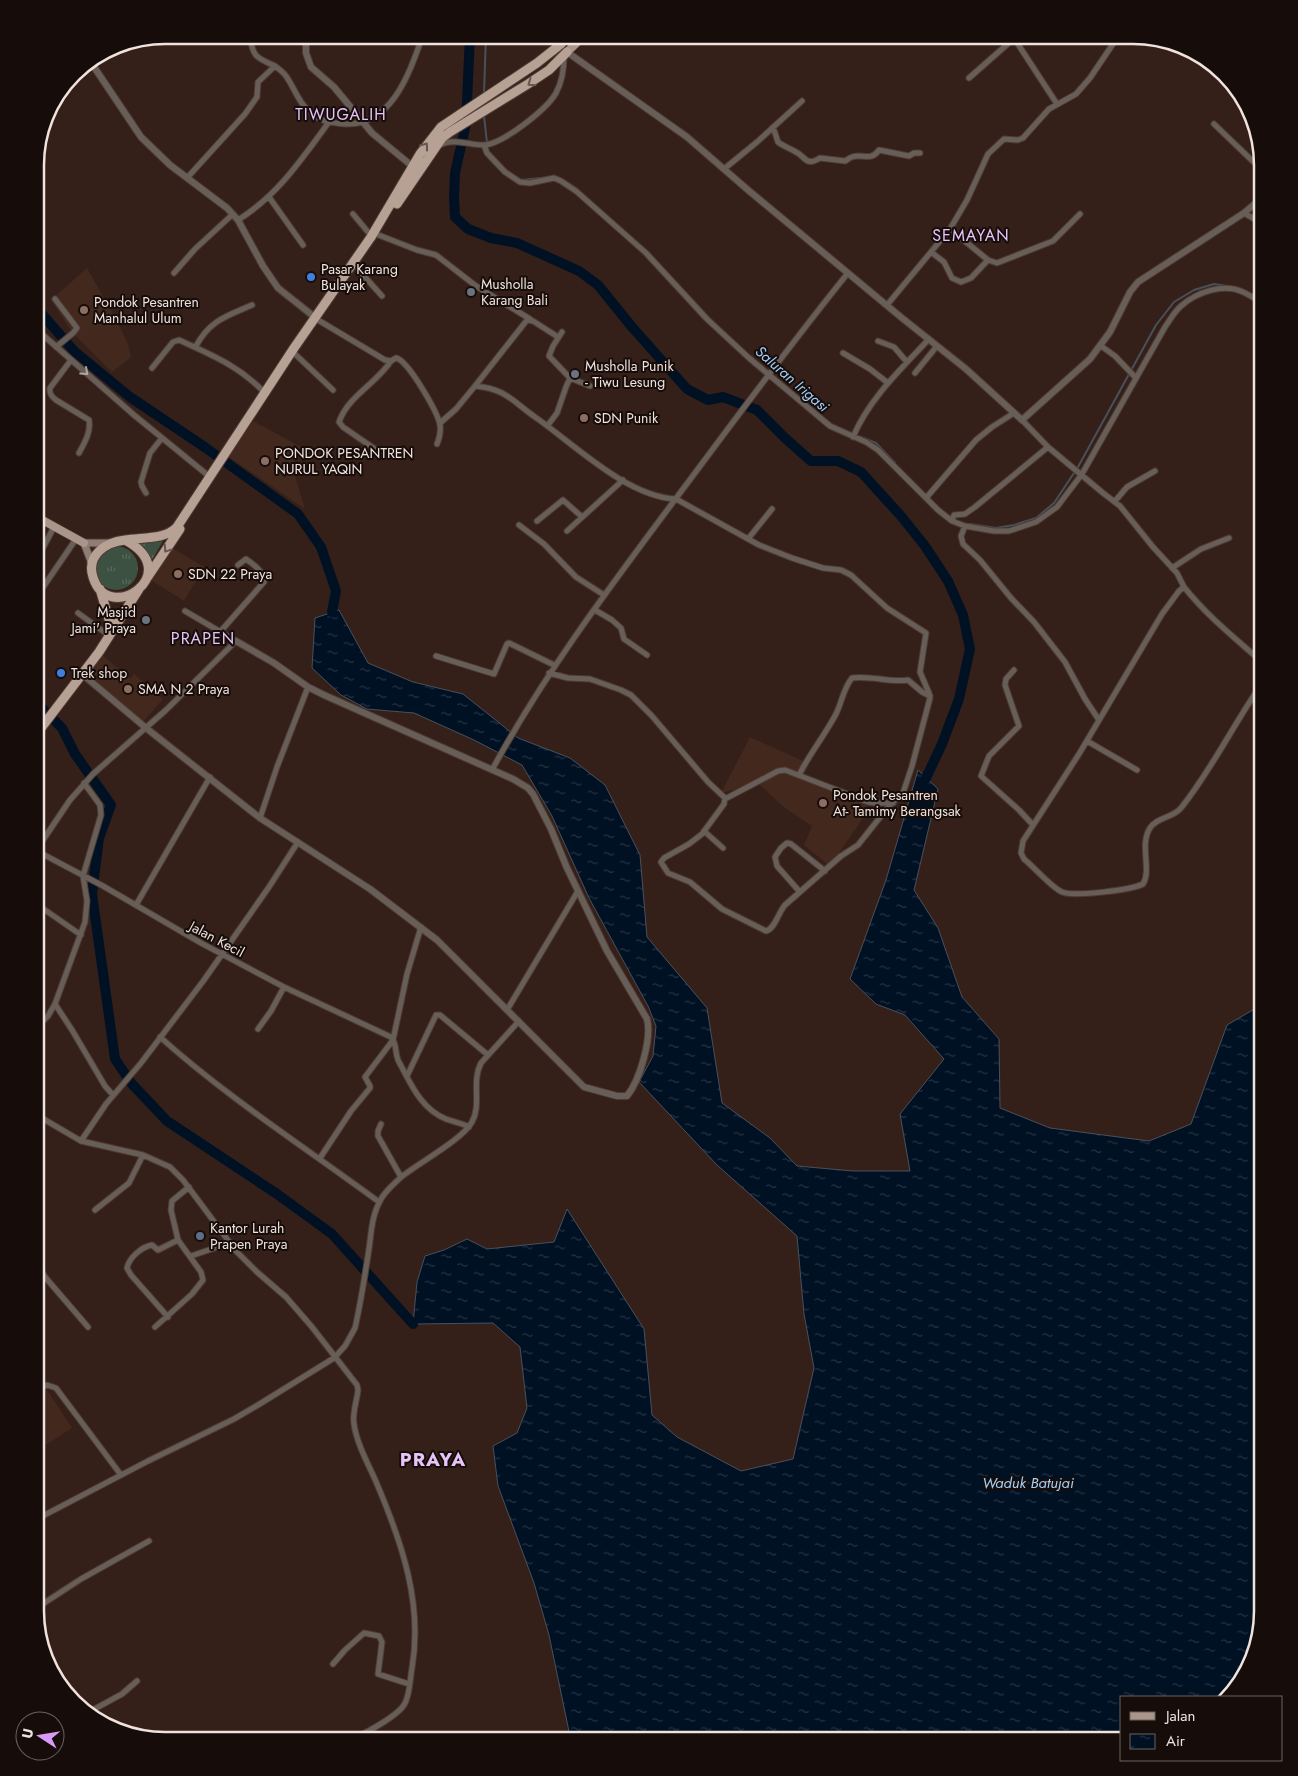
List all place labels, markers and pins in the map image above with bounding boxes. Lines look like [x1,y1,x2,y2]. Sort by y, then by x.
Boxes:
place label: Pasar Karang Bulayak [321,259,398,295]
marker: Pasar Karang Bulayak [305,271,317,283]
place label: Musholla Karang Bali [481,274,548,310]
marker: Musholla Karang Bali [465,286,477,298]
place label: Pondok Pesantren Manhalul Ulum [94,292,199,328]
marker: Pondok Pesantren Manhalul Ulum [78,304,90,316]
place label: Musholla Punik - Tiwu Lesung [585,356,674,392]
marker: Musholla Punik - Tiwu Lesung [569,368,581,380]
place label: SDN Punik [594,408,659,428]
marker: SDN Punik [578,412,590,424]
place label: PONDOK PESANTREN NURUL YAQIN [275,443,413,479]
marker: PONDOK PESANTREN NURUL YAQIN [259,455,271,467]
place label: SDN 22 Praya [188,564,272,584]
marker: SDN 22 Praya [172,568,184,580]
place label: Masjid Jami' Praya [69,602,136,638]
marker: Masjid Jami' Praya [140,614,152,626]
place label: Trek shop [71,663,127,683]
marker: Trek shop [55,667,67,679]
place label: SMA N 2 Praya [138,679,229,699]
marker: SMA N 2 Praya [122,683,134,695]
place label: Pondok Pesantren At- Tamimy Berangsak [833,785,962,821]
marker: Pondok Pesantren At- Tamimy Berangsak [817,797,829,809]
place label: Kantor Lurah Prapen Praya [210,1218,287,1254]
marker: Kantor Lurah Prapen Praya [194,1230,206,1242]

